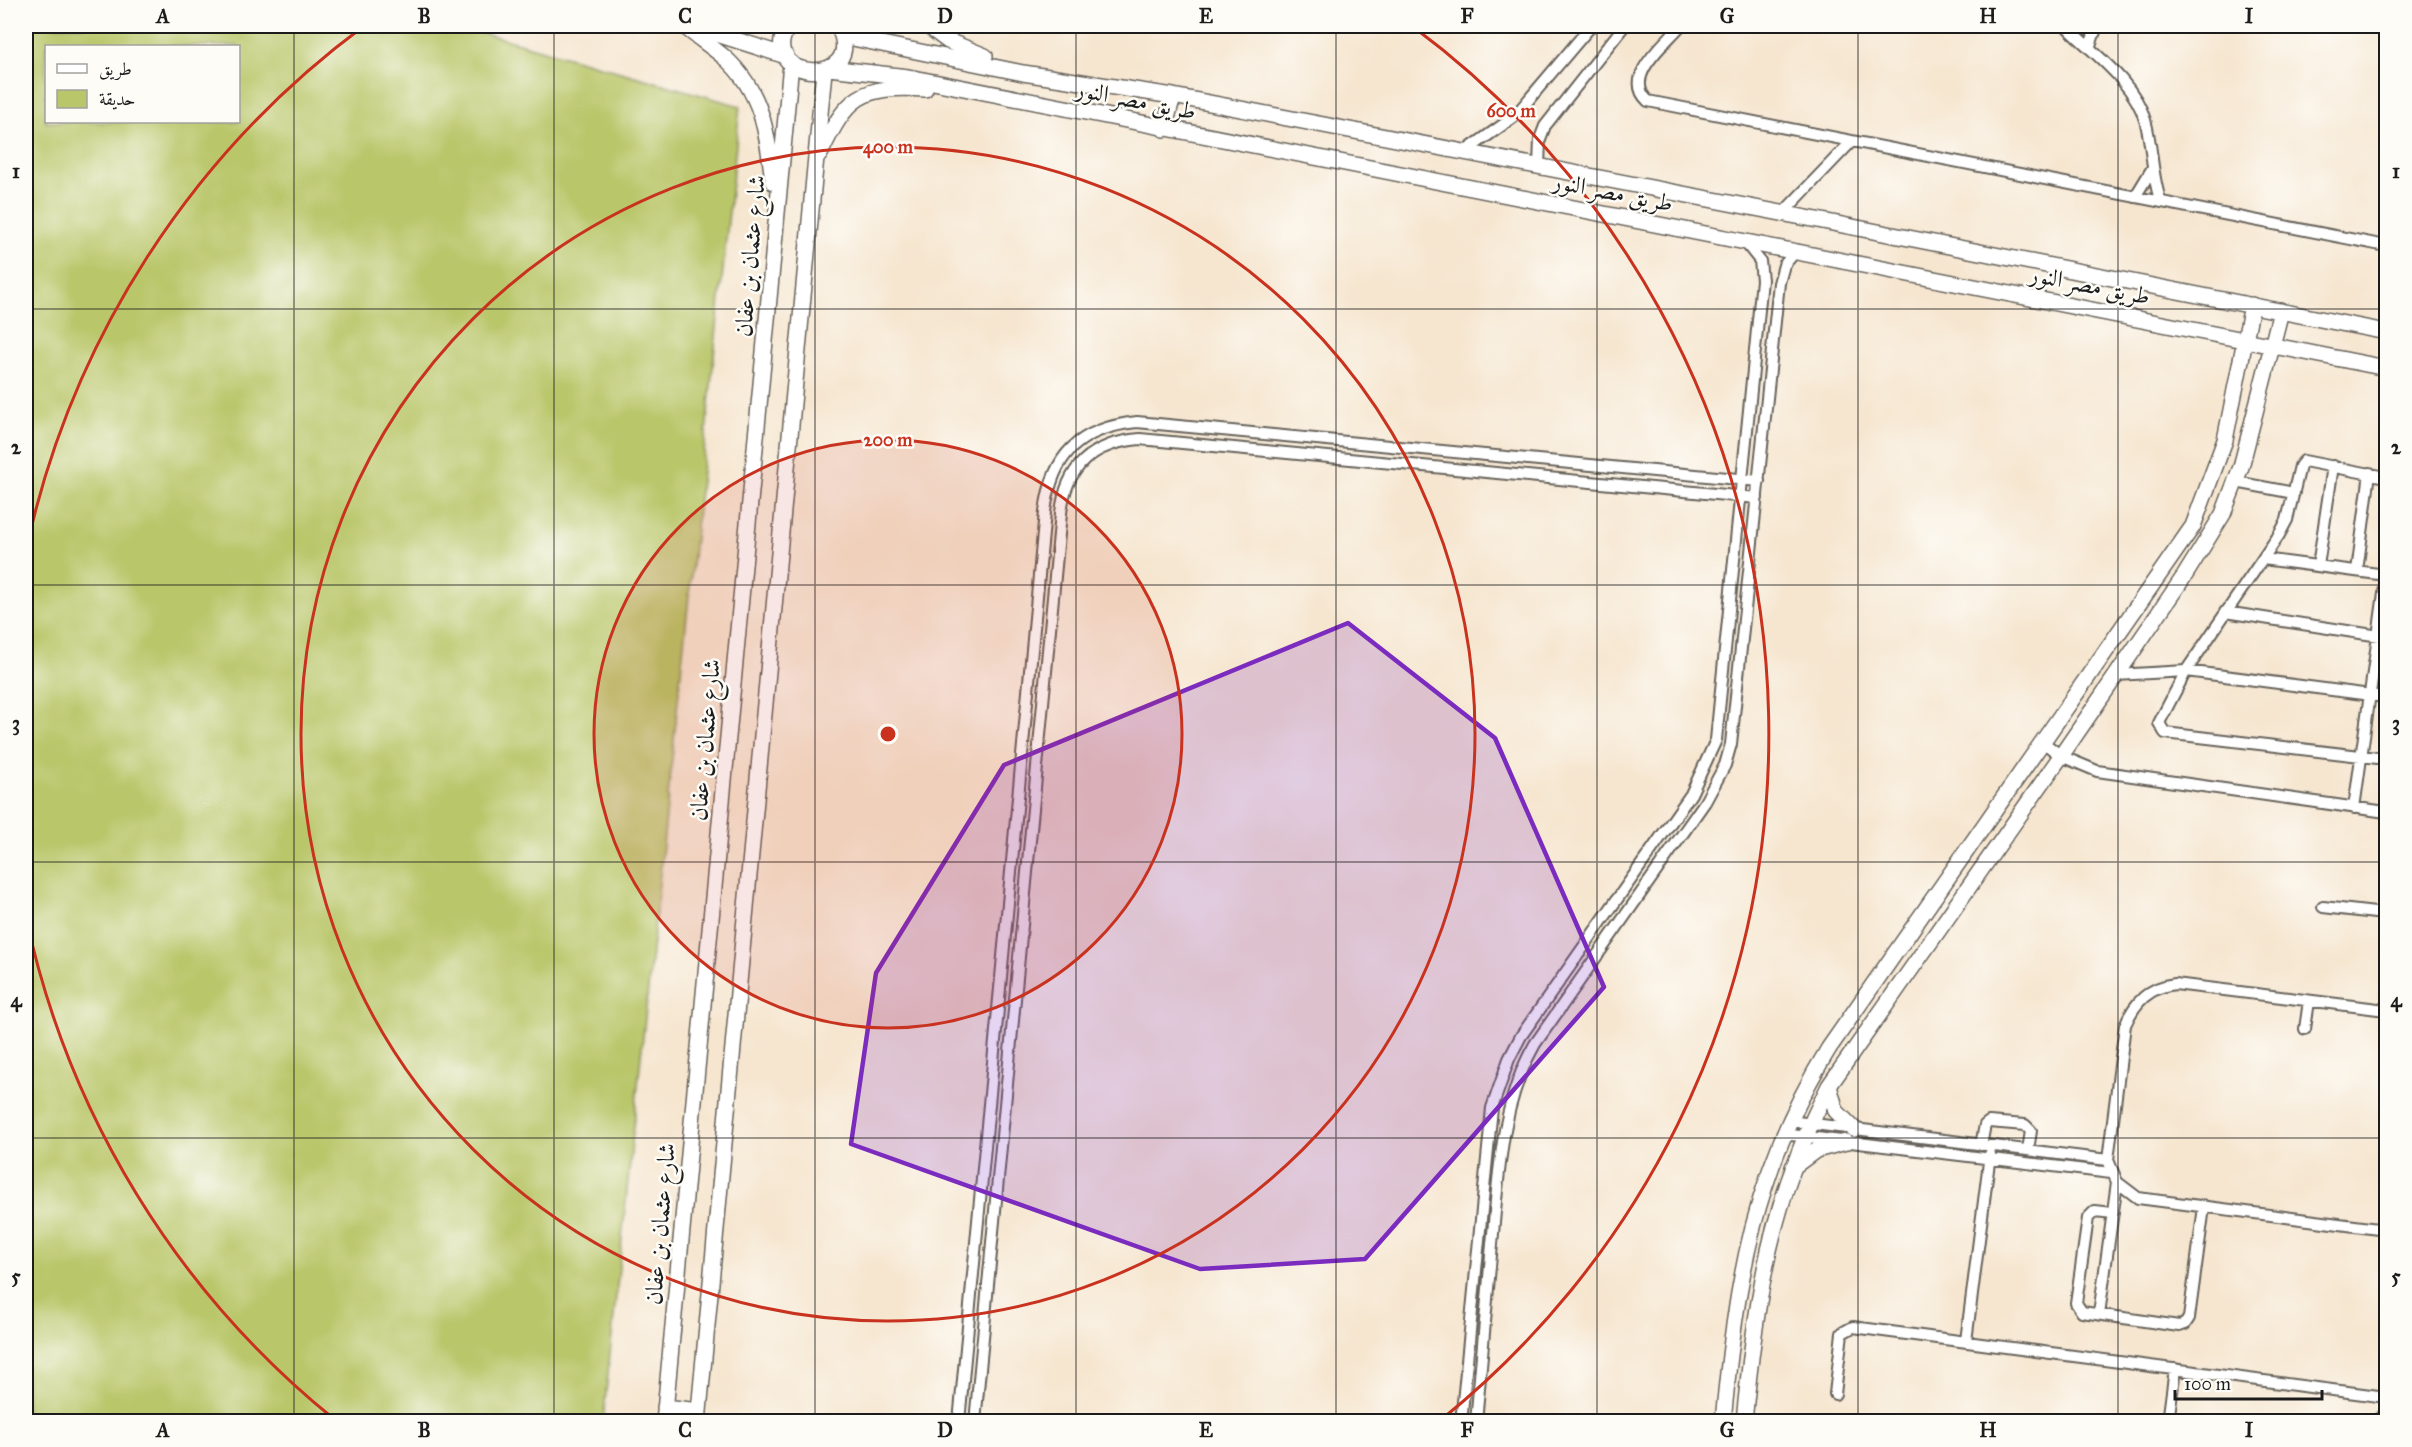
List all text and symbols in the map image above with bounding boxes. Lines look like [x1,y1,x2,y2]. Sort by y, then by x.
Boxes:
text: A [154,4,170,28]
text: B [417,4,431,28]
text: C [678,4,692,28]
text: D [937,4,953,28]
text: E [1199,4,1214,28]
text: F [1460,4,1474,28]
text: G [1720,4,1735,28]
text: H [1979,4,1997,28]
text: I [2245,4,2254,28]
legend [45,45,240,123]
text: طريق [99,58,132,81]
street label: طريق مصر النور [1071,73,1199,127]
text: حديقة [99,88,135,110]
text: 600 m [1486,100,1536,122]
text: 400 m [863,136,914,159]
text: 1 [12,159,20,183]
text: 1 [2392,159,2400,183]
street label: طريق مصر النور [1548,165,1676,219]
street label: شارع عثمان بن عفان [728,174,777,339]
street label: طريق مصر النور [2025,258,2153,312]
text: 200 m [864,429,913,451]
text: 2 [11,435,22,459]
text: 2 [2391,435,2402,459]
street label: شارع عثمان بن عفان [683,658,732,823]
text: 3 [12,711,20,736]
text: 3 [2392,711,2400,736]
centre of rings [878,724,898,744]
text: 4 [10,988,22,1013]
text: 4 [2390,988,2402,1013]
street label: شارع عثمان بن عفان [638,1142,687,1307]
text: 5 [11,1264,21,1288]
text: 5 [2391,1264,2401,1288]
scale bar [2175,1363,2322,1401]
text: 100 m [2184,1373,2231,1395]
text: A [154,1418,170,1442]
text: B [417,1418,431,1442]
text: C [678,1418,692,1442]
text: D [937,1418,953,1442]
text: E [1199,1418,1214,1442]
text: F [1460,1418,1474,1442]
text: G [1720,1418,1735,1442]
text: H [1979,1418,1997,1442]
text: I [2245,1418,2254,1442]

